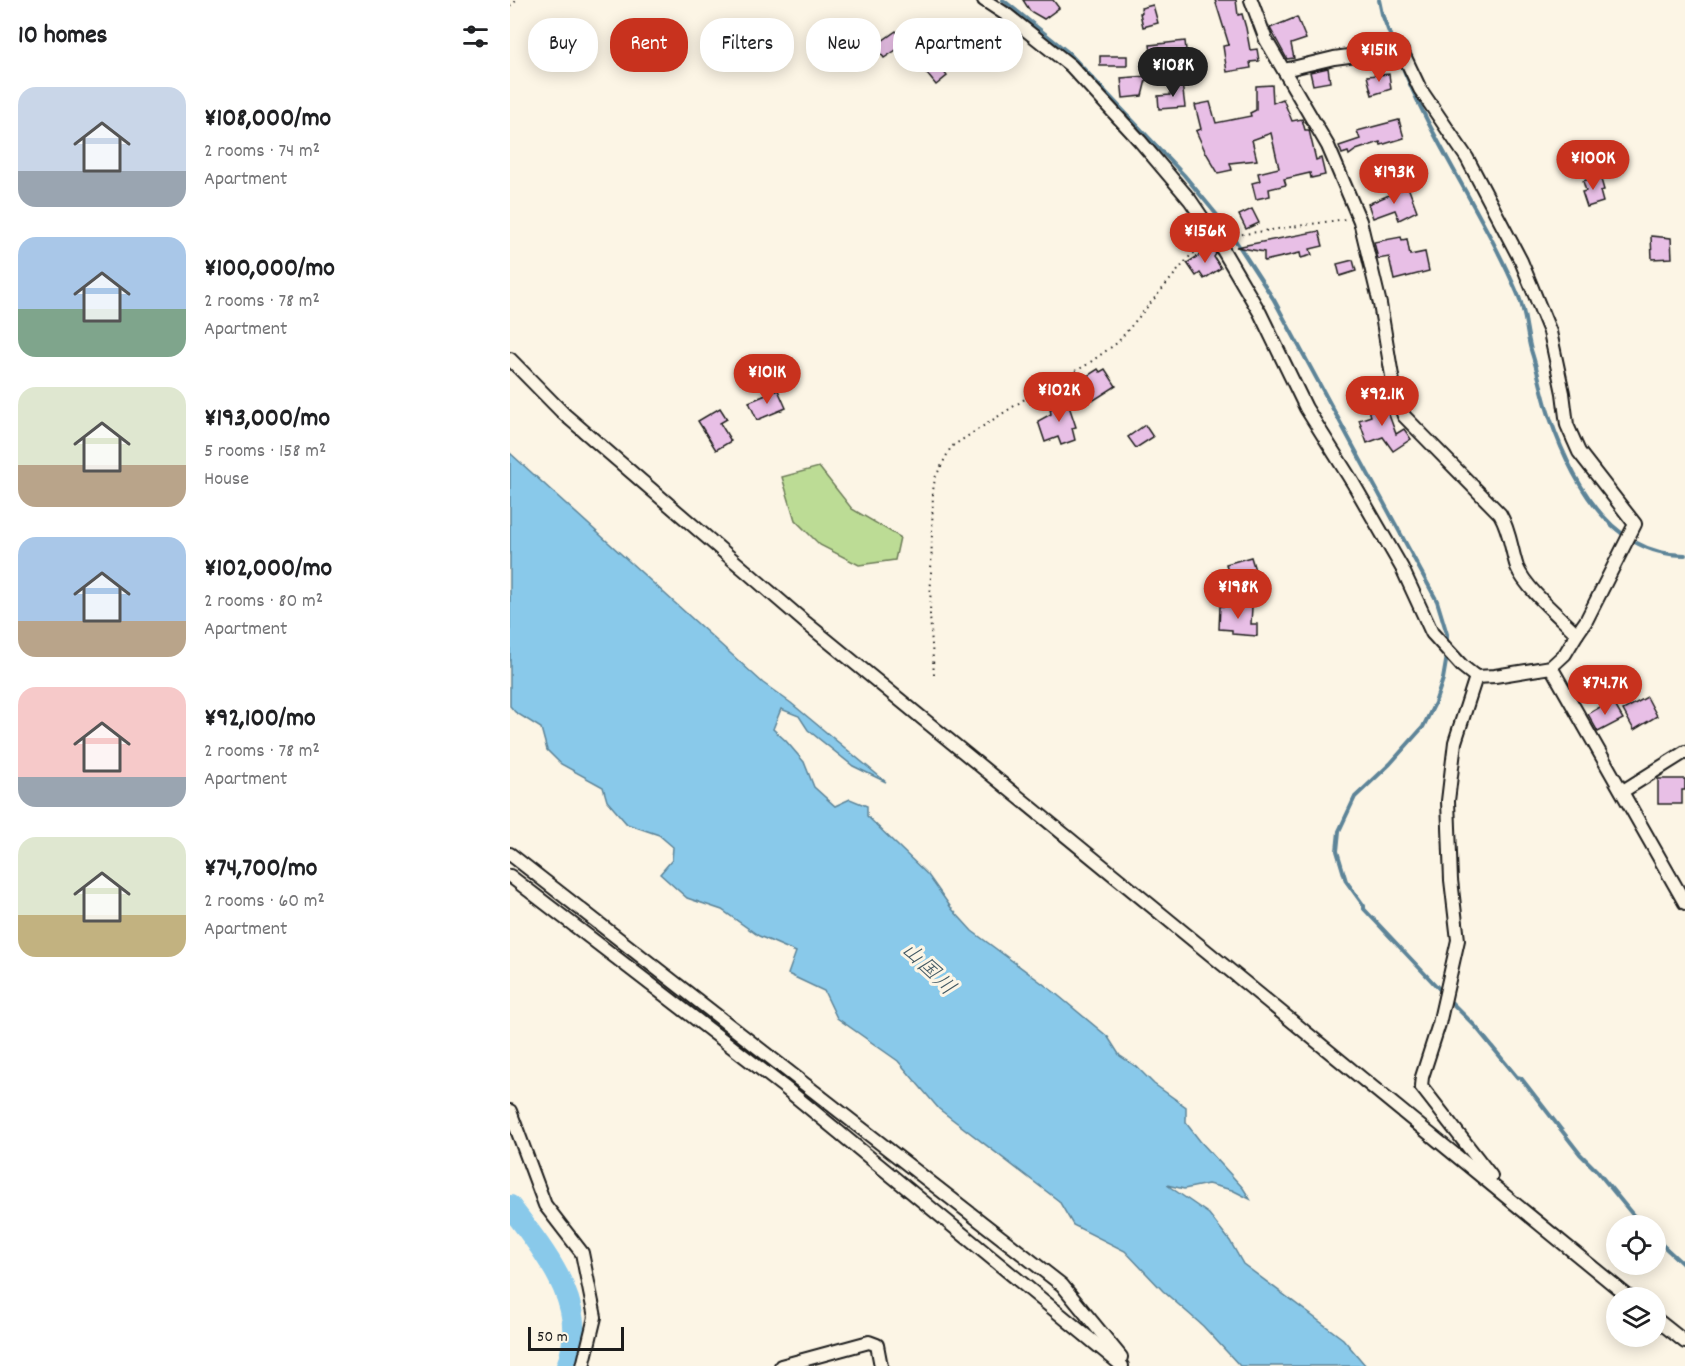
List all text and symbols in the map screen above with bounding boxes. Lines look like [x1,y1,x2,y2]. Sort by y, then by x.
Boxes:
text: 10 homes [18,18,108,55]
chip: Buy [528,18,598,72]
chip: Rent [610,18,688,72]
chip: Filters [700,18,794,72]
chip: New [806,18,881,72]
chip: Apartment [893,18,1023,72]
icon: filters [459,20,492,53]
pin: ¥151K [1337,32,1421,83]
text: ¥151K [1361,37,1397,65]
pin: ¥108K [1131,47,1215,98]
text: ¥108K [1152,52,1194,80]
text: ¥108,000/mo [204,101,331,138]
icon: home [66,111,138,183]
text: 2 rooms · 74 m² [204,138,320,166]
pin: ¥100K [1551,140,1635,191]
text: ¥100K [1570,145,1616,173]
pin: ¥193K [1352,154,1436,205]
text: ¥193K [1373,159,1415,187]
text: Apartment [204,166,287,194]
pin: ¥156K [1163,213,1247,264]
text: ¥156K [1184,218,1226,246]
text: ¥100,000/mo [204,251,335,288]
icon: home [66,261,138,333]
text: 2 rooms · 78 m² [204,288,320,316]
text: Apartment [204,316,287,344]
pin: ¥101K [725,354,809,405]
text: ¥101K [748,359,786,387]
pin: ¥102K [1017,372,1101,423]
pin: ¥92.1K [1333,376,1431,427]
text: ¥102K [1038,377,1080,405]
text: ¥92.1K [1360,381,1404,409]
text: ¥193,000/mo [204,401,330,438]
icon: home [66,411,138,483]
text: 5 rooms · 158 m² [204,438,326,466]
text: House [204,466,249,494]
text: ¥102,000/mo [204,551,332,588]
icon: home [66,561,138,633]
pin: ¥198K [1196,569,1280,620]
text: ¥198K [1218,574,1258,602]
text: 2 rooms · 80 m² [204,588,323,616]
text: Apartment [204,616,287,644]
pin: ¥74.7K [1556,665,1654,716]
text: ¥74.7K [1582,670,1628,698]
text: ¥92,100/mo [204,701,316,738]
icon: home [66,711,138,783]
text: 2 rooms · 78 m² [204,738,320,766]
text: Apartment [204,766,287,794]
text: ¥74,700/mo [204,851,317,888]
icon: home [66,861,138,933]
text: 2 rooms · 60 m² [204,888,325,916]
text: Apartment [204,916,287,944]
water label: 山国川 [892,936,962,1004]
map controls [1606,1215,1666,1347]
button: locate [1606,1215,1666,1275]
button: layers [1606,1287,1666,1347]
scale bar [528,1324,624,1352]
text: 50 m [537,1326,568,1349]

